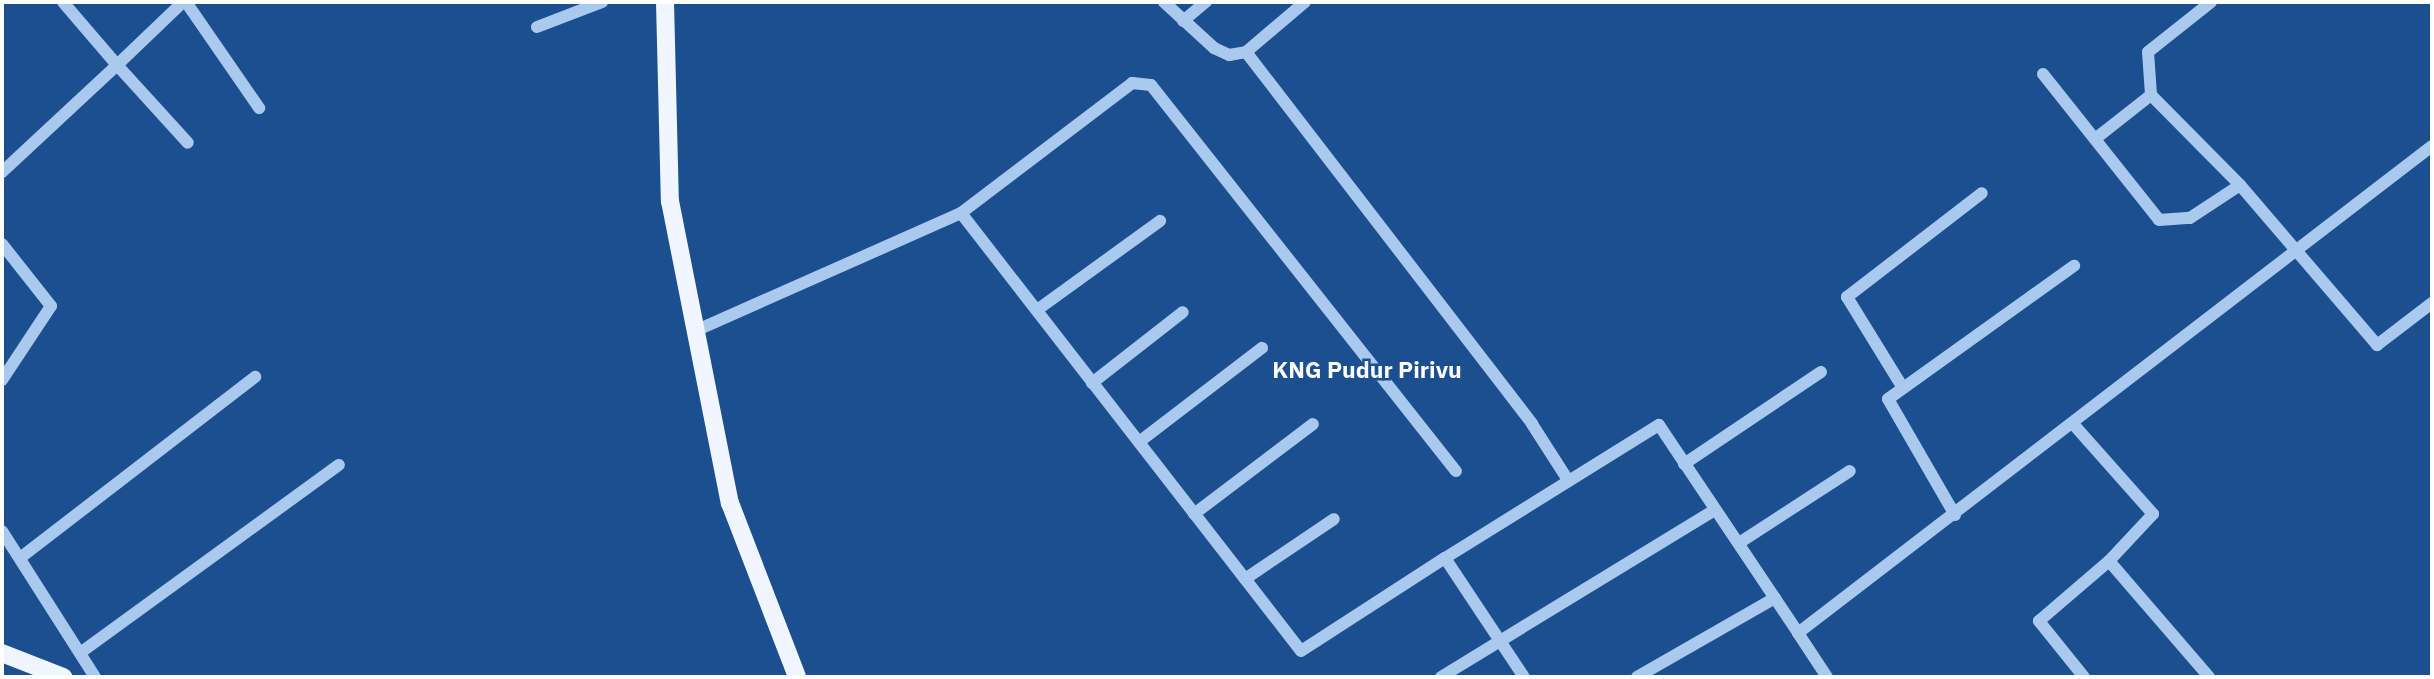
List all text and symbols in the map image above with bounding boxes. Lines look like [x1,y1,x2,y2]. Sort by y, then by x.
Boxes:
district label: KNG Pudur Pirivu [1272,355,1462,383]

